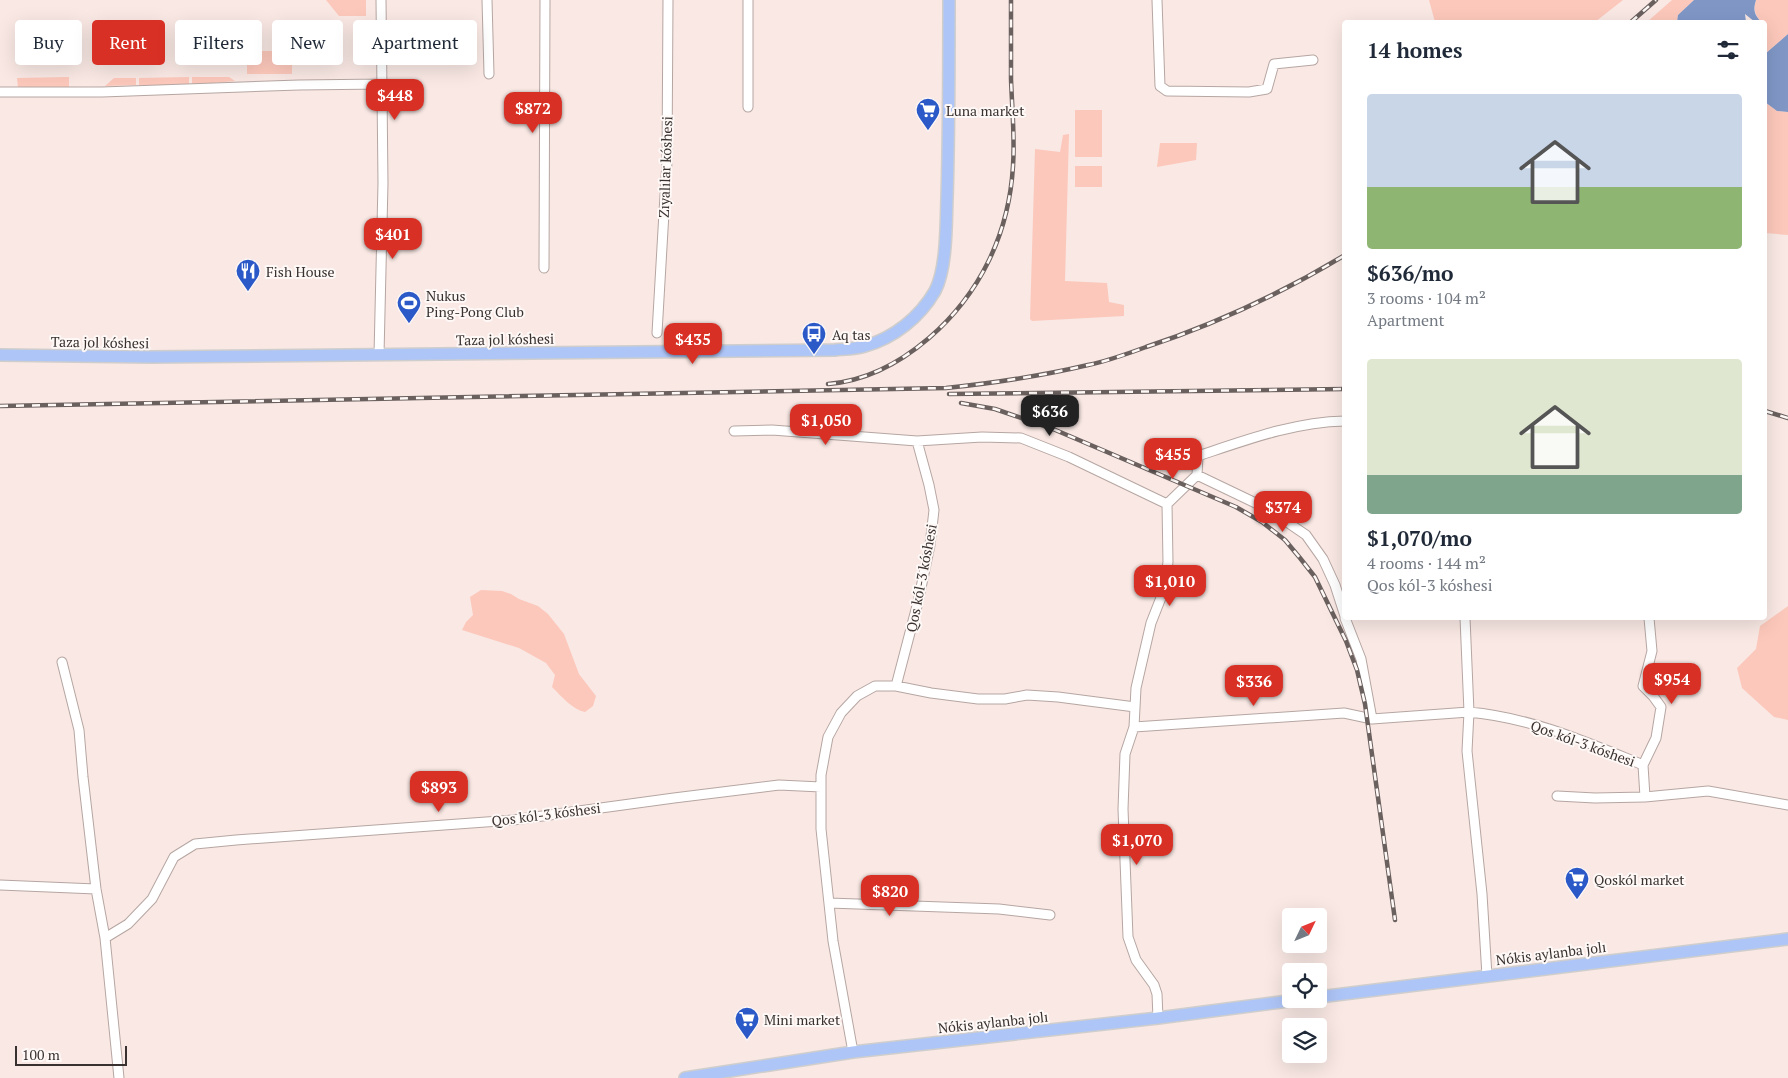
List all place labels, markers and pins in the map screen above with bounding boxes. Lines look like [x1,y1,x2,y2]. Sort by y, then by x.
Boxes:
pin: $448 [365,78,425,121]
pin: $872 [503,92,563,134]
supermarket icon: Luna market [915,97,941,131]
place label: Luna market [946,101,1025,120]
pin: $401 [363,218,423,260]
restaurant icon: Fish House [235,258,261,292]
place label: Fish House [266,262,335,281]
place label: Nukus Ping-Pong Club [426,286,524,321]
sports icon: Nukus Ping-Pong Club [396,290,422,324]
bus stop icon: Aq tas [801,321,827,355]
pin: $435 [663,322,723,365]
place label: Aq tas [832,325,870,344]
pin: $636 [1020,394,1080,437]
pin: $1,050 [785,404,867,446]
pin: $455 [1143,438,1203,480]
pin: $374 [1253,490,1313,533]
pin: $1,010 [1129,564,1211,607]
pin: $954 [1642,662,1702,705]
pin: $336 [1224,664,1284,707]
pin: $893 [409,770,469,813]
pin: $1,070 [1096,824,1178,866]
supermarket icon: Qoskól market [1564,866,1590,900]
place label: Qoskól market [1594,870,1685,889]
pin: $820 [860,874,920,917]
supermarket icon: Mini market [734,1006,760,1040]
place label: Mini market [764,1010,841,1029]

